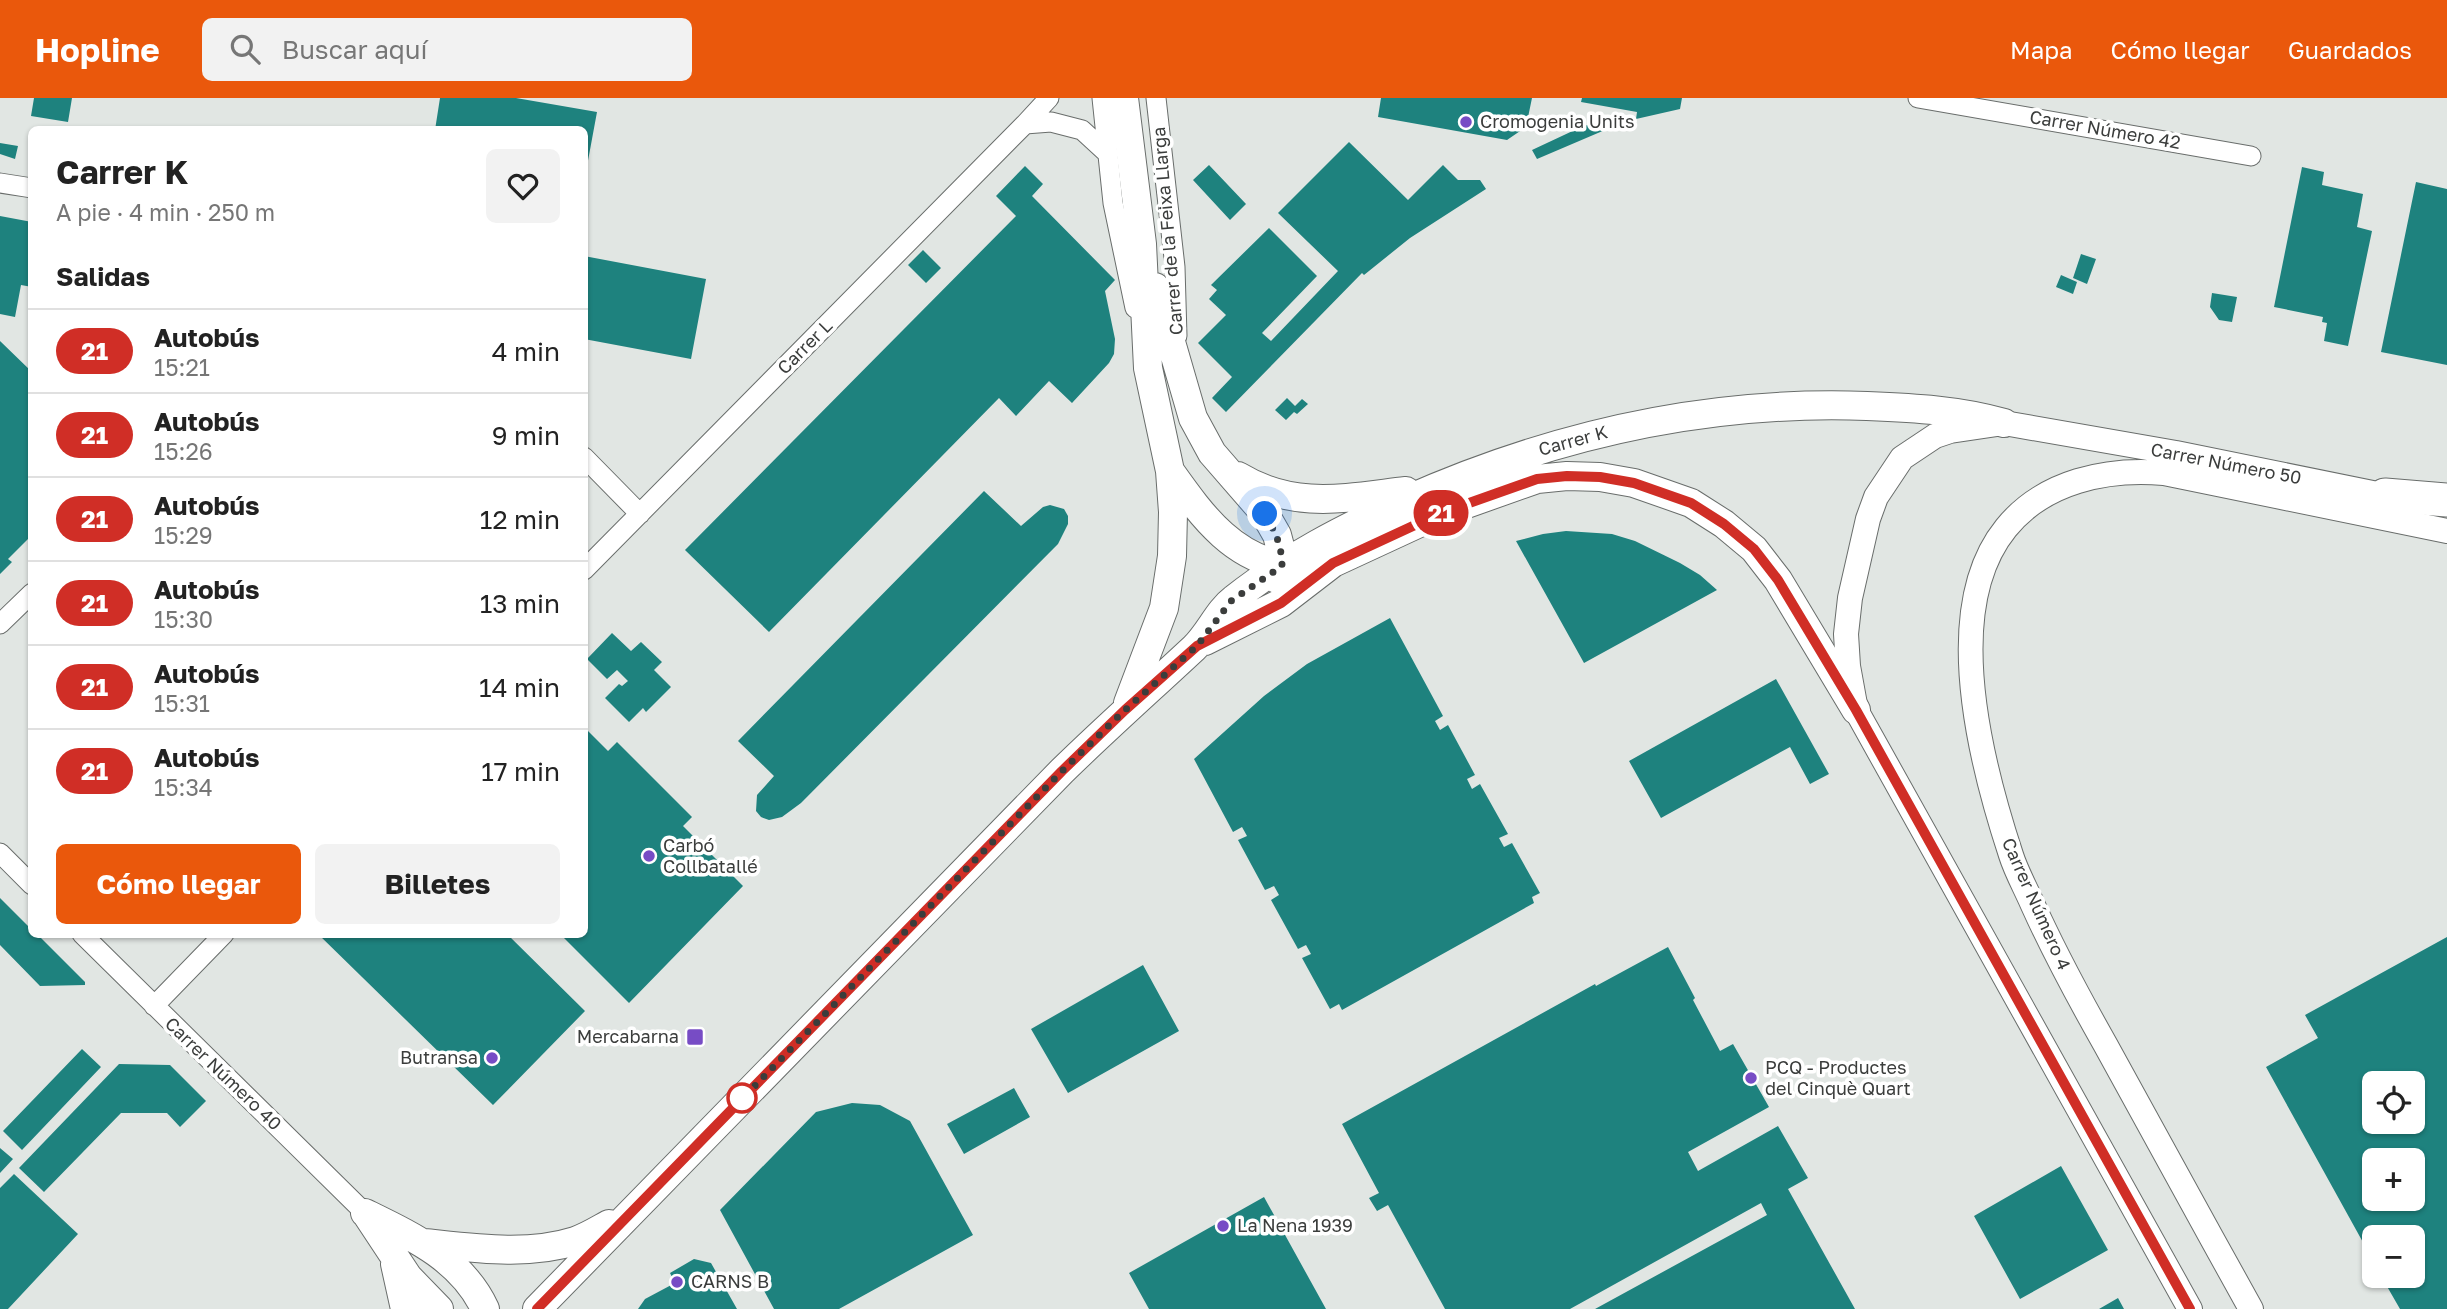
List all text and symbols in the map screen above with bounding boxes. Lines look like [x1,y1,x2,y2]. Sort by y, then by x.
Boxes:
search box [202,18,692,81]
text: Hopline [35,30,160,69]
icon: search [226,30,264,68]
text: Buscar aquí [282,34,428,65]
text: Mapa [2010,35,2073,64]
text: Cómo llegar [2111,35,2250,64]
text: Guardados [2288,35,2412,64]
street label: Carrer Número 42 [2028,105,2182,153]
place label: Cromogenia Units [1480,110,1634,132]
marker: Cromogenia Units [1458,114,1474,130]
street label: Carrer de la Feixa Llarga [1147,126,1187,336]
button: heart [486,149,560,223]
text: Carrer K [56,152,188,191]
text: A pie · 4 min · 250 m [56,198,275,226]
text: Salidas [56,261,150,292]
street label: Carrer L [772,314,836,378]
text: Autobús [154,322,260,353]
text: 21 [81,336,108,365]
text: 4 min [492,336,560,367]
text: 15:21 [154,353,210,381]
text: Autobús [154,406,260,437]
text: 21 [81,420,108,449]
text: 9 min [492,420,560,451]
street label: Carrer K [1536,420,1610,460]
text: 15:26 [154,437,213,465]
street label: Carrer Número 50 [2149,438,2303,488]
text: Autobús [154,490,260,521]
line badge: 21 [1410,490,1472,536]
your location [1247,496,1282,531]
text: 21 [1428,498,1455,527]
text: 21 [81,504,108,533]
text: 12 min [480,504,560,535]
text: 15:29 [154,521,213,549]
text: Autobús [154,574,260,605]
text: 21 [81,588,108,617]
text: 13 min [480,588,560,619]
text: 15:30 [154,605,213,633]
text: Autobús [154,658,260,689]
text: 21 [81,672,108,701]
text: 14 min [479,672,560,703]
text: 15:31 [154,689,210,717]
text: Autobús [154,742,260,773]
text: 21 [81,756,108,785]
text: 17 min [481,756,560,787]
text: 15:34 [154,773,213,801]
place label: Carbó Collbatallé [663,834,758,877]
street label: Carrer Número 4 [1998,834,2076,973]
button: Cómo llegar [56,844,301,924]
button: Billetes [315,844,560,924]
marker: Carbó Collbatallé [641,848,657,864]
street label: Carrer Número 40 [161,1012,287,1134]
place label: Mercabarna [577,1025,679,1047]
marker: Mercabarna [685,1027,705,1047]
place label: Butransa [400,1046,478,1068]
marker: Butransa [484,1050,500,1066]
place label: PCQ - Productes del Cinquè Quart [1765,1056,1911,1099]
marker: PCQ - Productes del Cinquè Quart [1743,1070,1759,1086]
map controls [2362,1071,2425,1288]
button: locate [2362,1071,2425,1134]
unlabelled marker [727,1083,757,1113]
button: + [2362,1148,2425,1211]
place label: La Nena 1939 [1237,1214,1353,1236]
marker: La Nena 1939 [1215,1218,1231,1234]
button: − [2362,1225,2425,1288]
place label: CARNS B [691,1270,769,1292]
marker: CARNS B [669,1274,685,1290]

